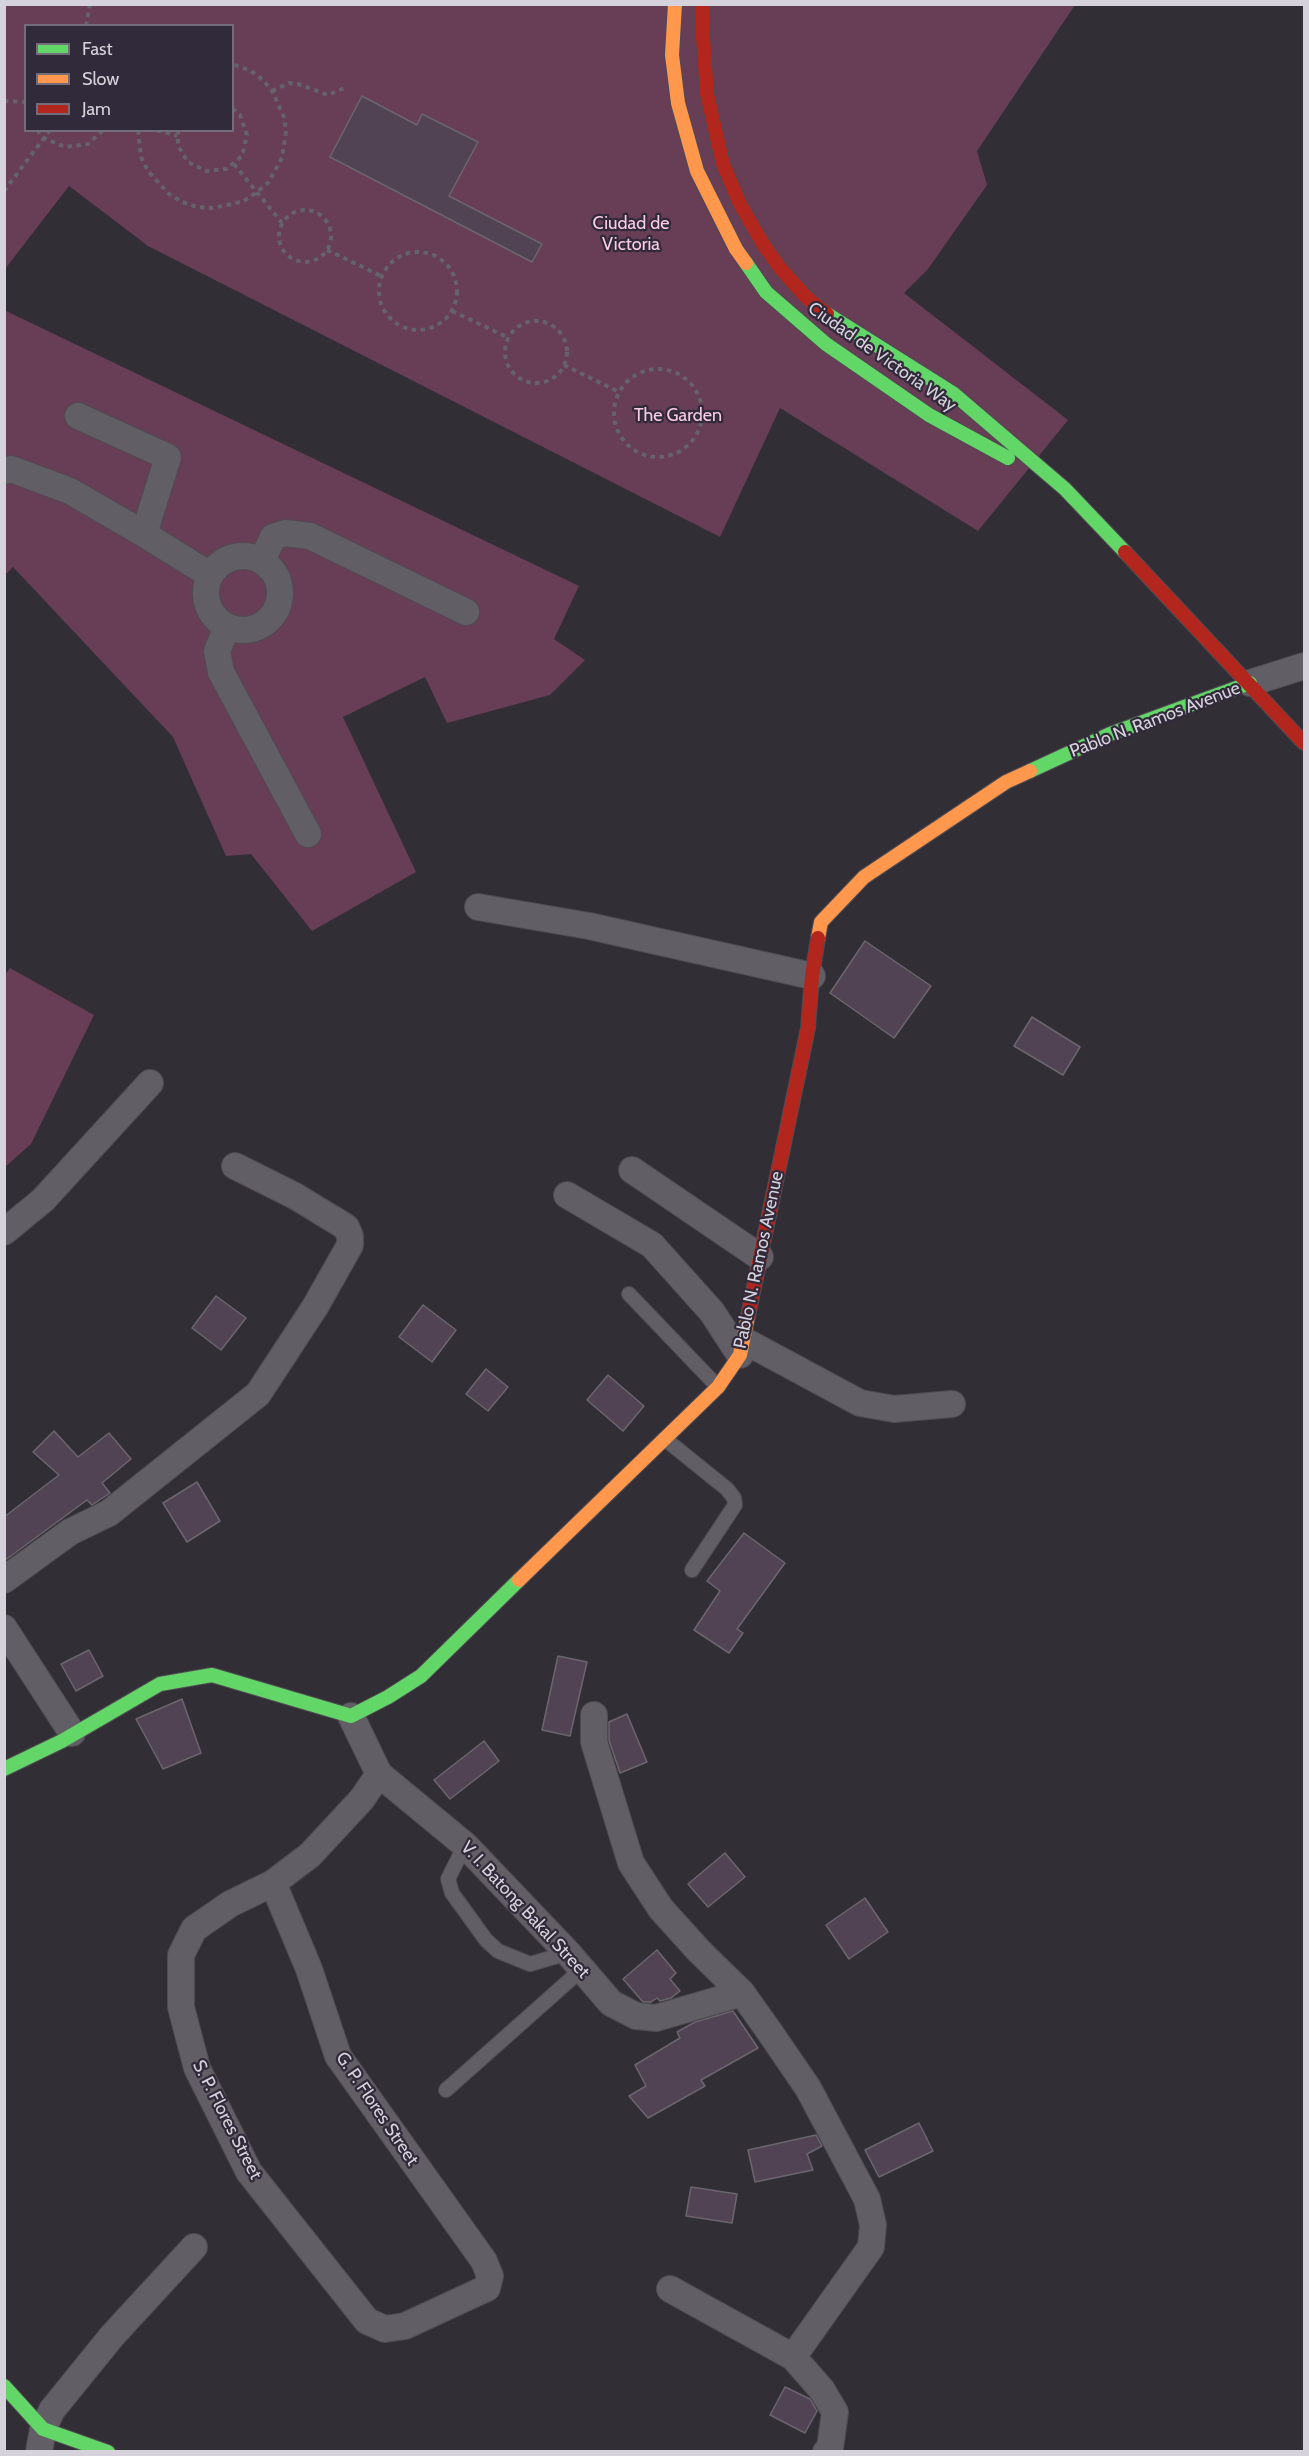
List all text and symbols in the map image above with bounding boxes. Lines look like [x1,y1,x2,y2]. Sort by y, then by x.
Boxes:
legend [24,24,234,132]
text: Fast [82,38,113,60]
text: Slow [82,68,119,90]
text: Jam [82,98,111,120]
park label: Ciudad de Victoria [593,213,669,256]
street label: Ciudad de Victoria Way [804,298,960,416]
park label: The Garden [634,405,722,427]
street label: Pablo N. Ramos Avenue [1067,677,1243,763]
street label: Pablo N. Ramos Avenue [730,1169,788,1351]
street label: V. I. Batong Bakal Street [456,1837,594,1983]
street label: G. P. Flores Street [331,2048,423,2170]
street label: S. P. Flores Street [188,2057,266,2183]

